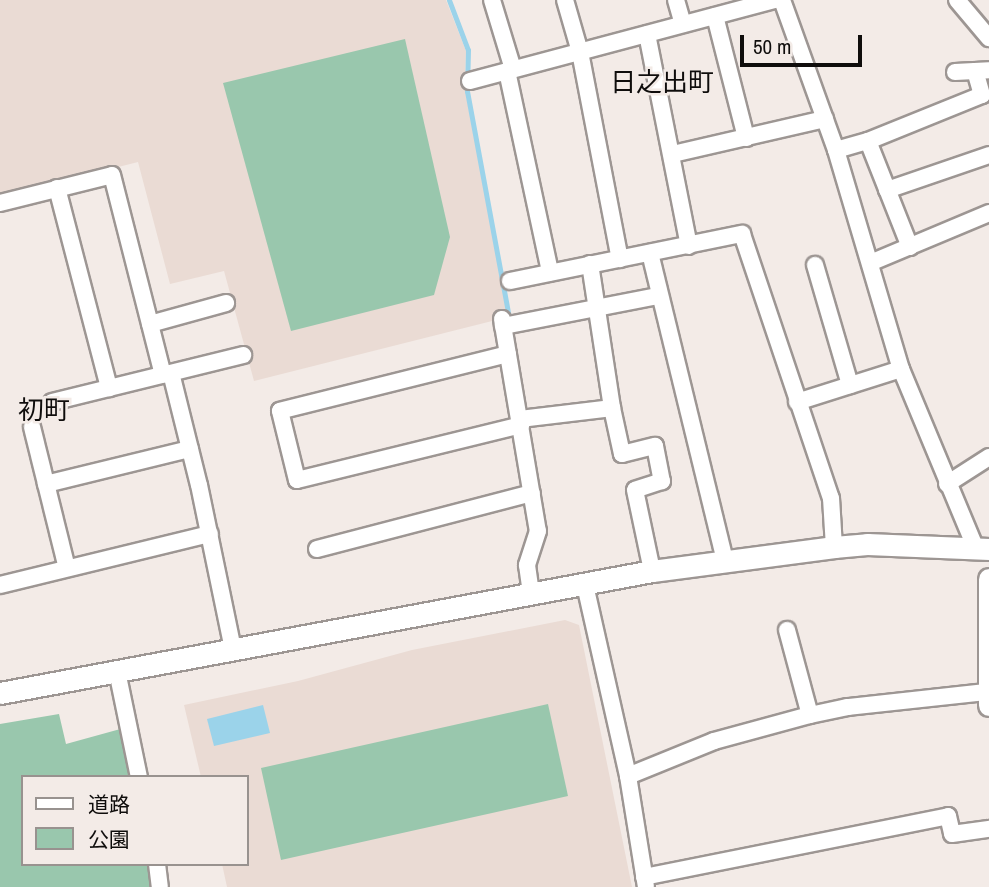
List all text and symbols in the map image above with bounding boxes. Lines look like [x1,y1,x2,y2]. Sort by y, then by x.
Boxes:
scale bar [744,21,866,65]
text: 50 m [753,32,791,61]
district label: 日之出町 [610,66,714,98]
district label: 初町 [18,394,70,426]
legend [21,775,248,866]
text: 道路 [88,790,130,819]
text: 公園 [88,825,130,854]

